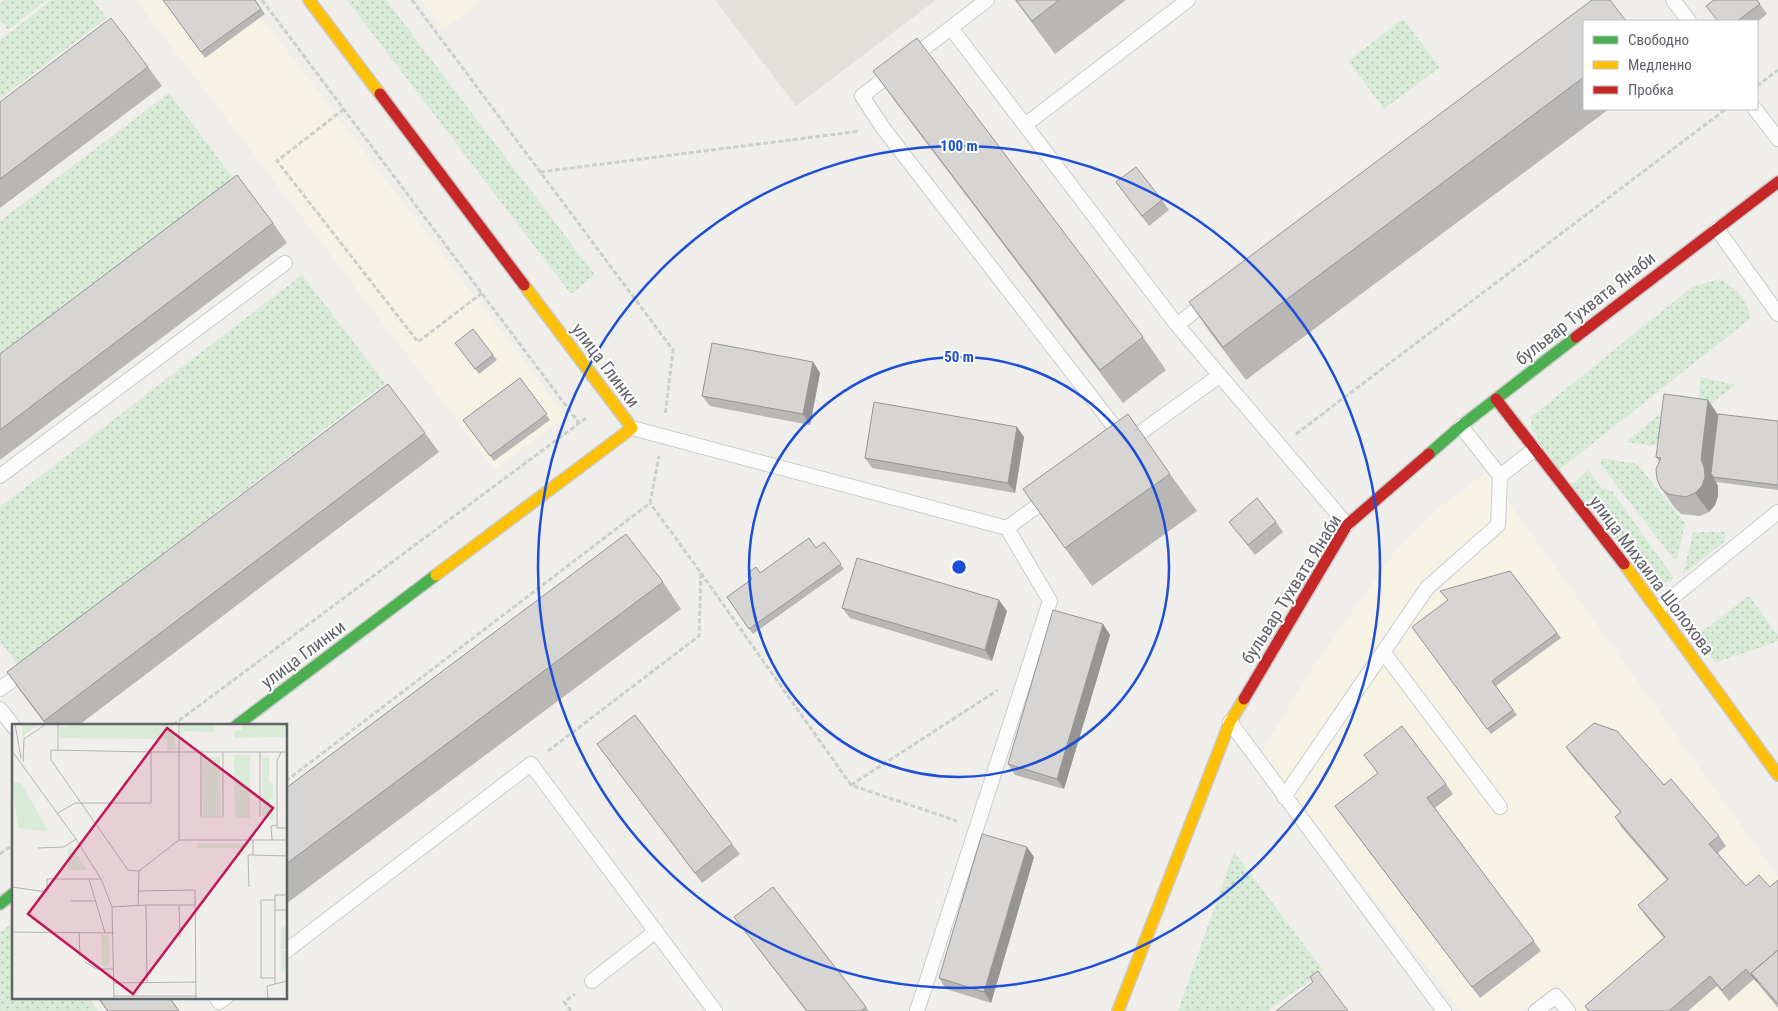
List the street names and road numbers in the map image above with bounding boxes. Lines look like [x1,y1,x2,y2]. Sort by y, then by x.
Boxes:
street label: бульвар Тухвата Янаби [1511,247,1659,369]
street label: улица Глинки [568,319,644,411]
street label: улица Михаила Шолохова [1585,491,1719,659]
street label: бульвар Тухвата Янаби [1237,511,1345,667]
street label: улица Глинки [257,616,349,692]

